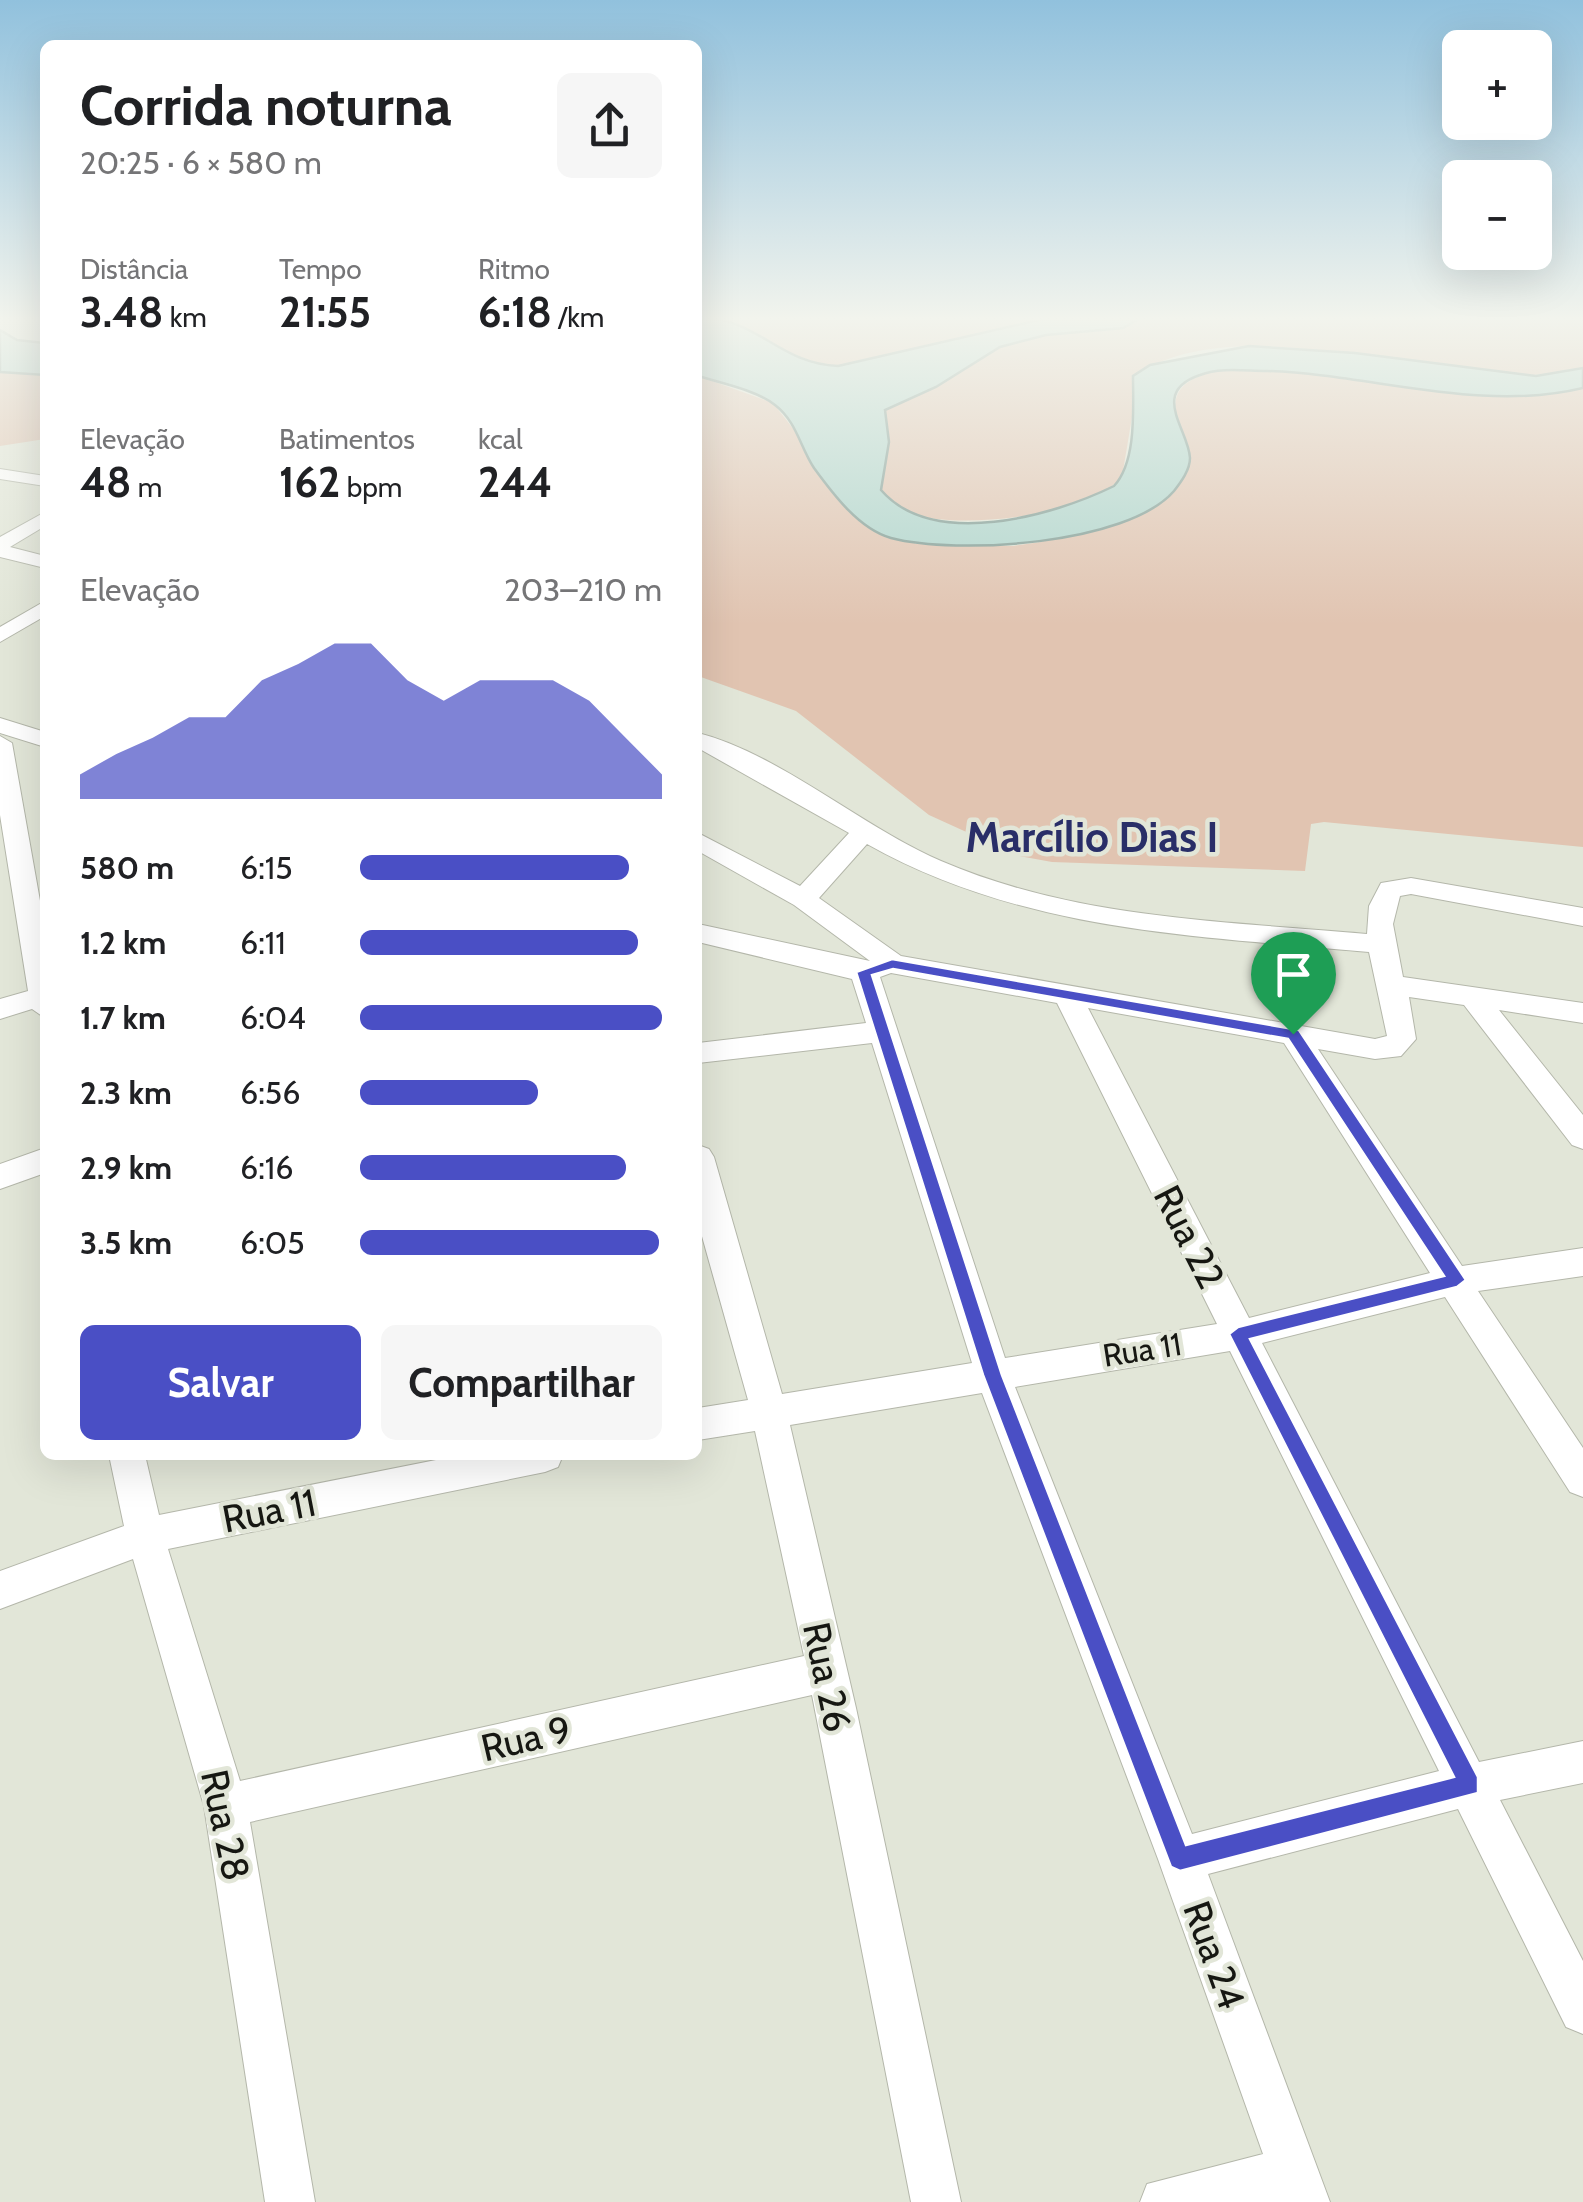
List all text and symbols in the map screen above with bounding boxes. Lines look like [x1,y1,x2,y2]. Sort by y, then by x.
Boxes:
map controls [1442,30,1552,270]
button: + [1442,30,1552,140]
text: Corrida noturna [80,72,452,139]
button: share [557,73,662,178]
text: 20:25 · 6 × 580 m [80,143,322,182]
button: − [1442,160,1552,270]
text: Distância [80,252,188,286]
text: Tempo [279,252,362,286]
text: Ritmo [478,252,550,286]
text: 3.48 [80,286,163,338]
text: 21:55 [279,286,371,338]
text: 6:18 [478,286,552,338]
text: km [163,300,207,334]
text: /km [552,300,604,334]
text: Elevação [80,422,185,456]
text: Batimentos [279,422,415,456]
text: kcal [478,422,523,456]
text: 48 [80,456,131,508]
text: 162 [279,456,340,508]
text: 244 [478,456,552,508]
text: m [131,470,162,504]
text: bpm [340,470,402,504]
text: Elevação [80,570,200,609]
text: 203–210 m [504,570,662,609]
district label: Marcílio Dias I [966,811,1218,863]
text: 580 m [80,848,174,887]
text: 6:15 [240,848,293,887]
text: 1.2 km [80,923,166,962]
text: 6:11 [240,923,286,962]
pin [1251,932,1336,1035]
icon: arrive [1266,947,1321,1002]
text: 1.7 km [80,998,166,1037]
text: 6:04 [240,998,306,1037]
text: 2.3 km [80,1073,172,1112]
text: 6:56 [240,1073,300,1112]
text: 2.9 km [80,1148,172,1187]
text: 6:16 [240,1148,293,1187]
street label: Rua 22 [1144,1178,1235,1296]
text: 3.5 km [80,1223,172,1262]
text: 6:05 [240,1223,304,1262]
street label: Rua 11 [1100,1324,1184,1375]
button: Salvar [80,1325,361,1440]
button: Compartilhar [381,1325,662,1440]
street label: Rua 11 [218,1478,319,1543]
street label: Rua 26 [793,1618,862,1736]
street label: Rua 9 [476,1705,575,1772]
street label: Rua 28 [191,1765,260,1885]
street label: Rua 24 [1173,1895,1256,2015]

